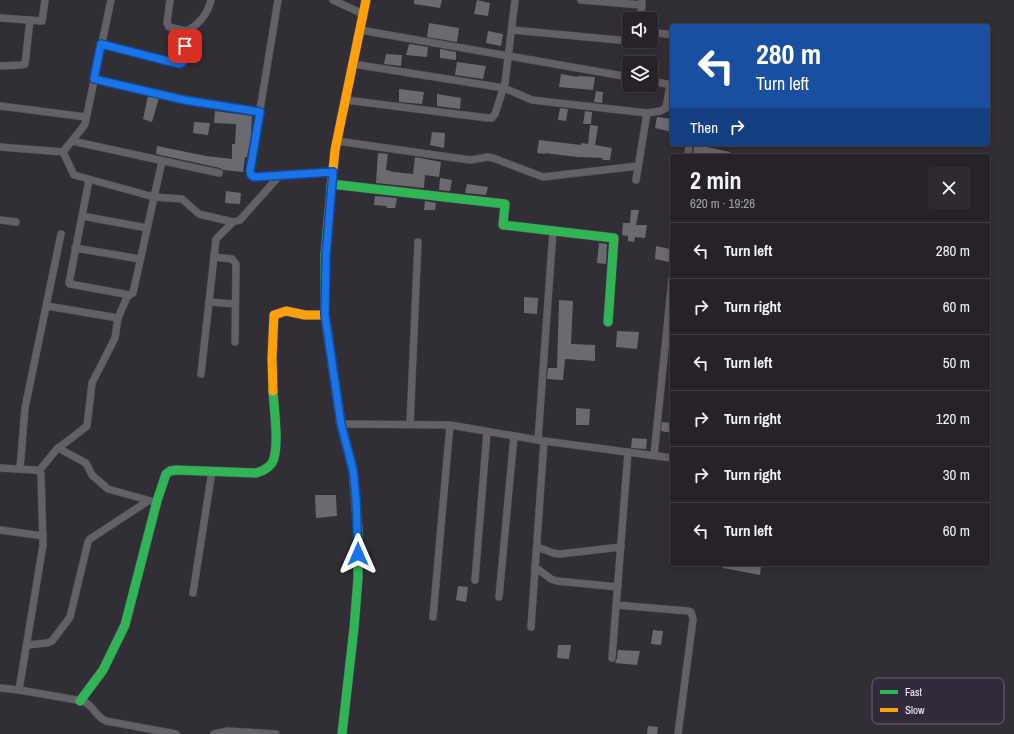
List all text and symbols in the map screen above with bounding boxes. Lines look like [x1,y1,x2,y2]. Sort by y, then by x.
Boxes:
map controls [622,12,658,92]
button: sound [622,12,658,48]
pin [168,29,202,63]
icon: arrive [174,35,196,57]
text: 280 m [756,35,821,73]
icon: left [690,40,742,92]
button: layers [622,56,658,92]
text: Turn left [756,71,809,96]
icon: right [726,116,748,138]
text: Then [690,117,718,138]
text: 2 min [690,164,741,196]
button: close [928,167,970,209]
text: 620 m · 19:26 [690,195,755,212]
icon: left [690,240,712,262]
text: Turn left [724,240,772,261]
text: 280 m [936,240,970,261]
icon: right [690,296,712,318]
text: Turn right [724,296,781,317]
text: 60 m [943,296,970,317]
icon: left [690,352,712,374]
text: Turn left [724,352,772,373]
text: 50 m [943,352,970,373]
icon: right [690,408,712,430]
text: Turn right [724,408,781,429]
text: 120 m [936,408,970,429]
icon: right [690,464,712,486]
text: Turn right [724,464,781,485]
text: 30 m [943,464,970,485]
icon: left [690,520,712,542]
text: Turn left [724,520,772,541]
text: 60 m [943,520,970,541]
position arrow [337,533,379,575]
legend [872,678,1004,724]
text: Fast [905,685,923,699]
text: Slow [905,703,925,717]

